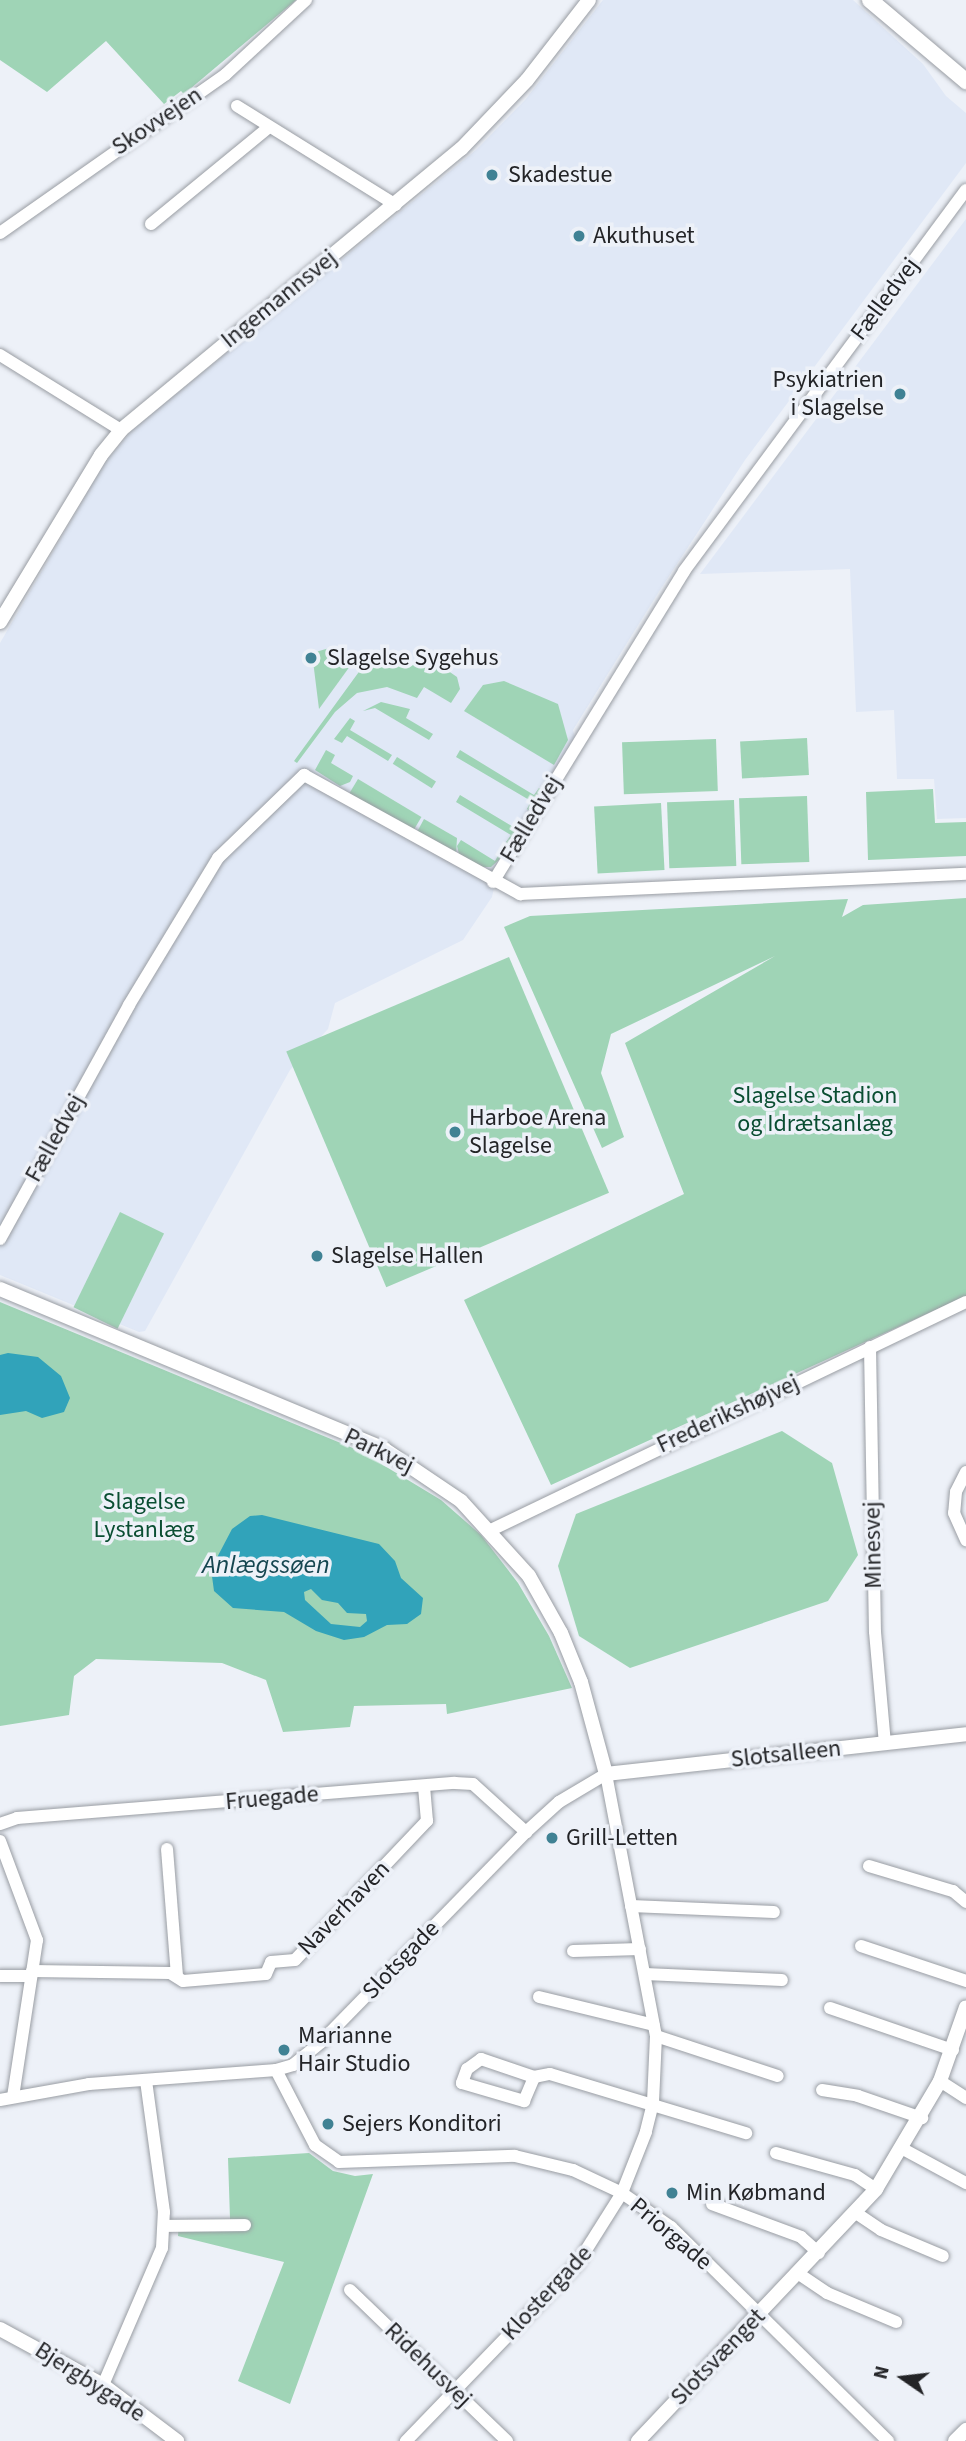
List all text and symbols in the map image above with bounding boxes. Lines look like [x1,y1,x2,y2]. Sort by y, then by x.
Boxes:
street label: Skovvejen [107,80,207,162]
place label: Skadestue [508,161,612,189]
marker: Skadestue [482,165,502,185]
place label: Akuthuset [593,222,695,250]
marker: Akuthuset [571,228,587,244]
street label: Ingemannsvej [215,244,343,354]
street label: Fælledvej [845,252,925,346]
place label: Psykiatrien i Slagelse [772,366,884,422]
marker: Psykiatrien i Slagelse [890,384,910,404]
place label: Slagelse Sygehus [327,644,498,672]
marker: Slagelse Sygehus [301,648,321,668]
street label: Fælledvej [494,770,568,868]
park label: Slagelse Stadion og Idrætsanlæg [733,1082,897,1138]
street label: Fælledvej [19,1089,91,1187]
place label: Harboe Arena Slagelse [469,1104,606,1160]
marker: Harboe Arena Slagelse [447,1124,463,1140]
place label: Slagelse Hallen [331,1242,484,1270]
marker: Slagelse Hallen [309,1248,325,1264]
street label: Frederikshøjvej [652,1368,804,1460]
street label: Parkvej [340,1422,418,1480]
park label: Slagelse Lystanlæg [93,1488,195,1544]
street label: Minesvej [858,1501,888,1589]
water label: Anlægssøen [202,1549,330,1581]
street label: Slotsalleen [729,1734,843,1774]
street label: Fruegade [224,1780,320,1816]
place label: Grill-Letten [566,1824,678,1852]
marker: Grill-Letten [544,1830,560,1846]
street label: Naverhaven [292,1855,396,1961]
street label: Slotsgade [356,1915,446,2005]
place label: Marianne Hair Studio [298,2022,410,2078]
marker: Marianne Hair Studio [276,2042,292,2058]
place label: Sejers Konditori [342,2110,502,2138]
marker: Sejers Konditori [320,2116,336,2132]
place label: Min Købmand [686,2179,826,2207]
marker: Min Købmand [664,2185,680,2201]
street label: Priorgade [624,2191,718,2277]
street label: Klostergade [496,2240,598,2346]
street label: Slotsvænget [665,2303,771,2411]
street label: Ridehusvej [378,2316,478,2414]
street label: Bjergbygade [30,2336,150,2428]
north arrow [868,2343,938,2413]
text: N [868,2363,897,2382]

